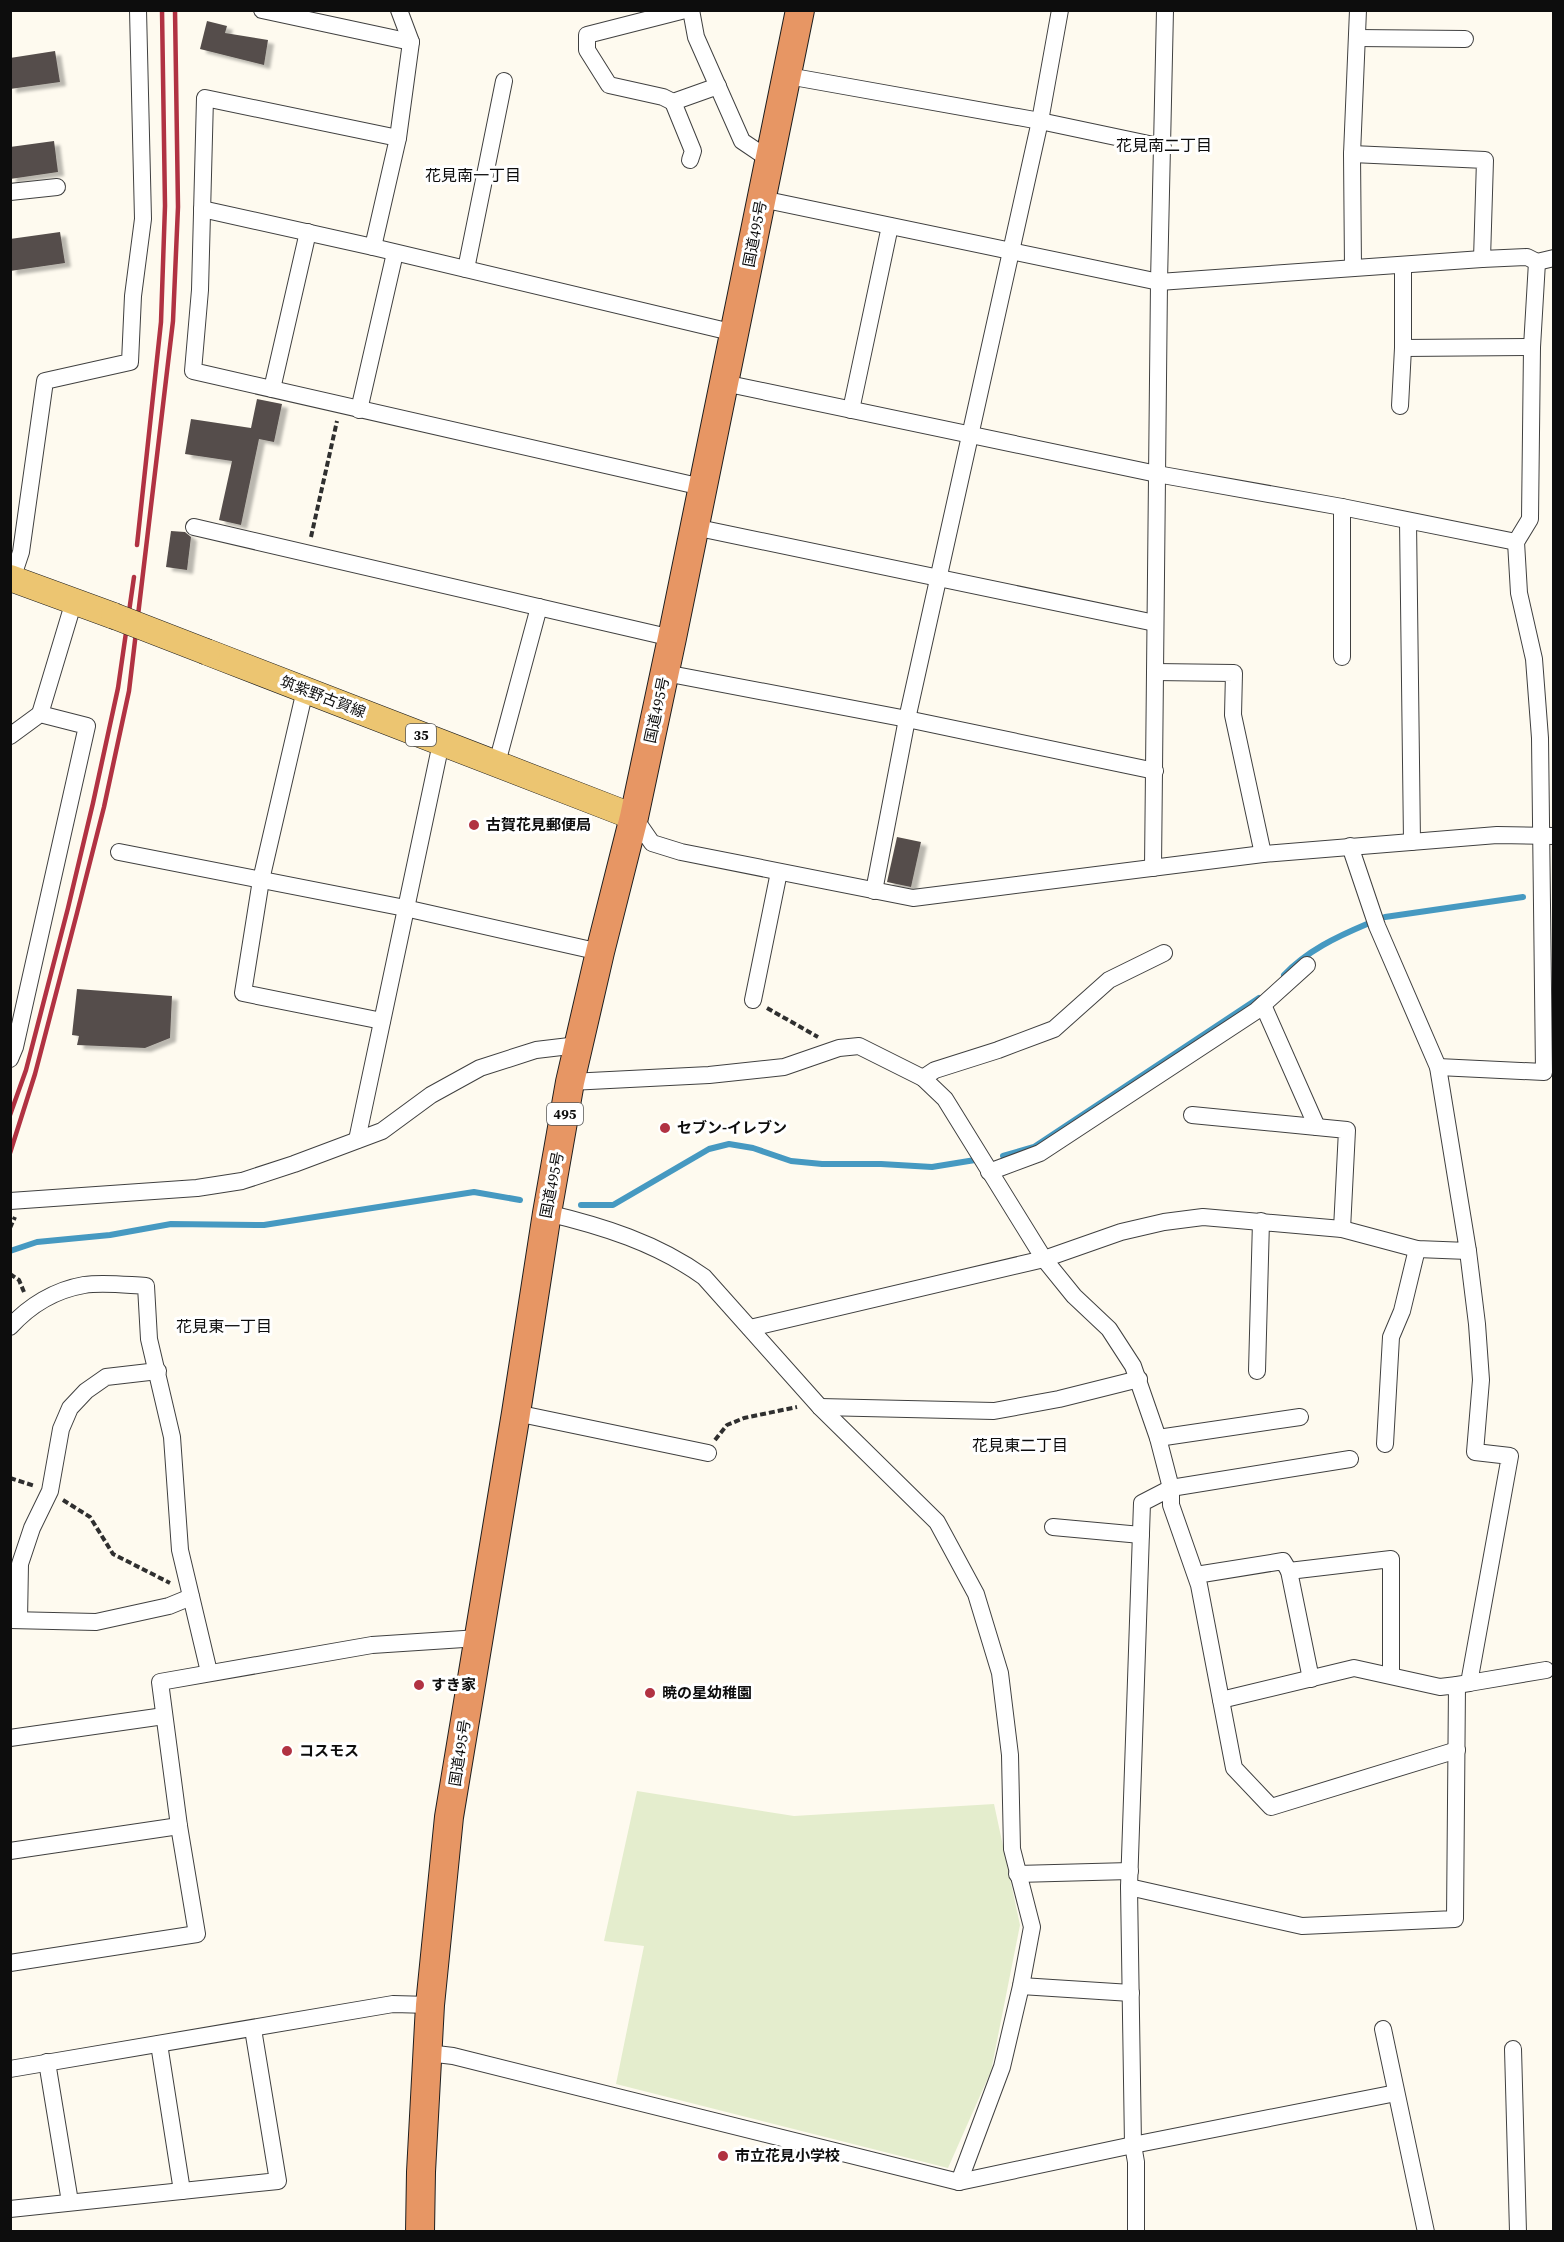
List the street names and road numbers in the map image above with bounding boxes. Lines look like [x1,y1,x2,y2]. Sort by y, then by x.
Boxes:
street label: 国道495号 [738,199,771,269]
street label: 筑紫野古賀線 [277,671,369,722]
street label: 国道495号 [639,675,674,745]
road number: 35 [406,724,436,746]
road number: 495 [547,1103,583,1125]
street label: 国道495号 [535,1150,568,1220]
street label: 国道495号 [444,1718,475,1788]

